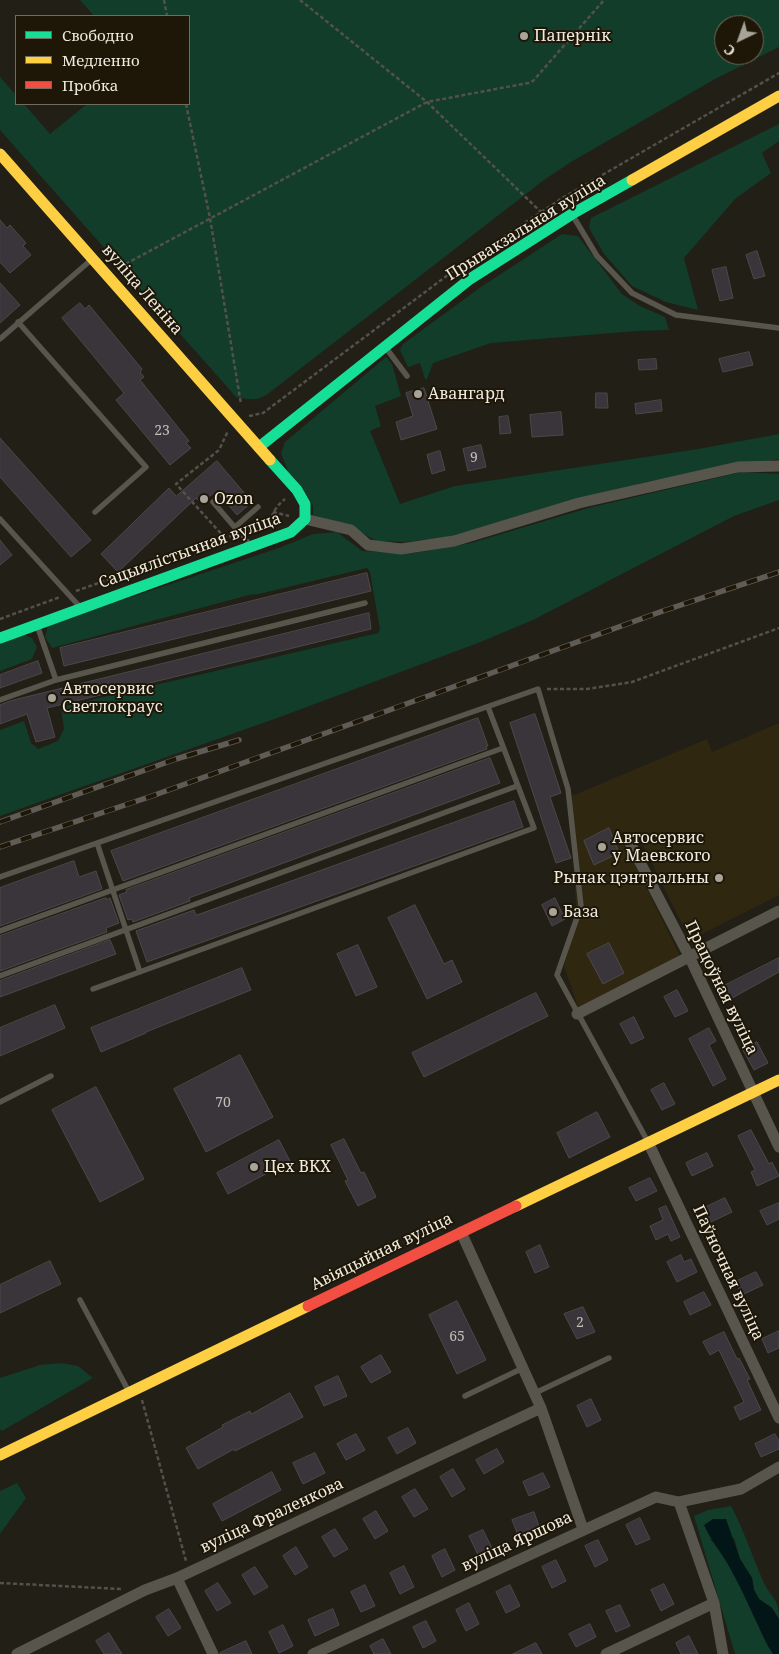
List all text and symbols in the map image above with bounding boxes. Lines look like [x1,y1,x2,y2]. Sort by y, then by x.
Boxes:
legend [15,15,190,105]
north arrow [714,15,764,65]
text: Свободно [62,25,134,45]
place label: Папернік [534,26,611,46]
marker: Папернік [518,30,530,42]
text: С [720,41,739,61]
text: Медленно [62,50,140,70]
text: Пробка [62,75,118,95]
street label: Прывакзальная вуліца [443,171,609,285]
street label: вуліца Леніна [98,241,186,339]
place label: Авангард [428,384,505,404]
marker: Авангард [412,388,424,400]
house number: 23 [154,423,170,439]
house number: 9 [470,450,478,466]
place label: Ozon [214,489,254,509]
marker: Ozon [198,493,210,505]
street label: Сацыялістычная вуліца [96,509,284,593]
place label: Автосервис Светлокраус [62,679,163,717]
marker: Автосервис Светлокраус [46,692,58,704]
place label: Автосервис у Маевского [612,828,711,866]
marker: Автосервис у Маевского [596,841,608,853]
place label: Рынак цэнтральны [553,868,709,888]
marker: Рынак цэнтральны [713,872,725,884]
place label: База [563,902,599,922]
marker: База [547,906,559,918]
street label: Працоўная вуліца [680,918,762,1058]
house number: 70 [215,1095,231,1111]
place label: Цех ВКХ [264,1157,331,1177]
marker: Цех ВКХ [248,1161,260,1173]
street label: Паўночная вуліца [688,1202,768,1344]
street label: Авіяцыйная вуліца [308,1209,456,1295]
house number: 2 [576,1315,584,1331]
house number: 65 [449,1329,465,1345]
street label: вуліца Фраленкова [197,1474,347,1558]
street label: вуліца Яршова [459,1508,575,1576]

